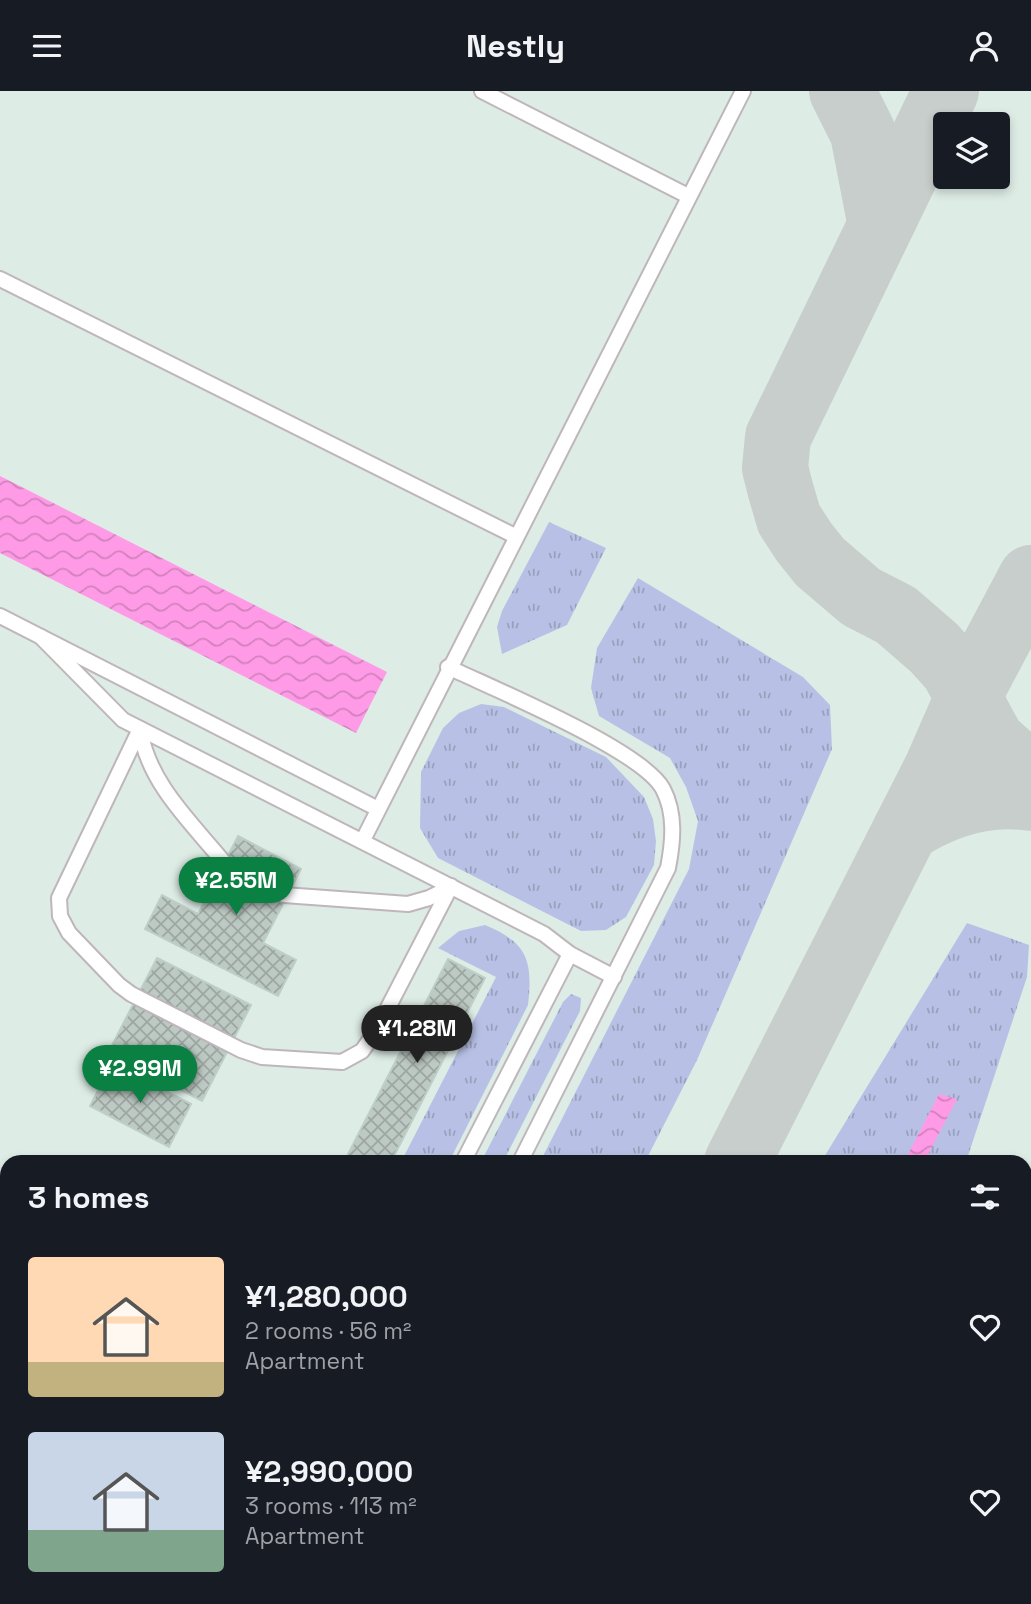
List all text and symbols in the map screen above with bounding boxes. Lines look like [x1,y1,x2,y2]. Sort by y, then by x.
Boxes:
text: Nestly [466,26,565,66]
icon: menu [28,27,66,65]
icon: person [965,27,1003,65]
map controls [933,112,1010,189]
button: layers [933,112,1010,189]
pin: ¥2.55M [179,857,293,917]
text: ¥2.55M [195,865,277,895]
pin: ¥1.28M [360,1005,474,1065]
text: ¥1.28M [377,1013,457,1043]
pin: ¥2.99M [83,1045,197,1105]
text: ¥2.99M [98,1053,182,1083]
text: 3 homes [28,1178,149,1217]
icon: filters [966,1178,1004,1216]
text: ¥1,280,000 [245,1277,408,1316]
icon: home [84,1285,168,1369]
icon: heart [966,1308,1004,1346]
text: 2 rooms · 56 m² [245,1316,411,1346]
text: Apartment [245,1346,365,1376]
text: ¥2,990,000 [245,1452,413,1491]
icon: home [84,1460,168,1544]
icon: heart [966,1483,1004,1521]
text: 3 rooms · 113 m² [245,1491,417,1521]
text: Apartment [245,1521,365,1551]

